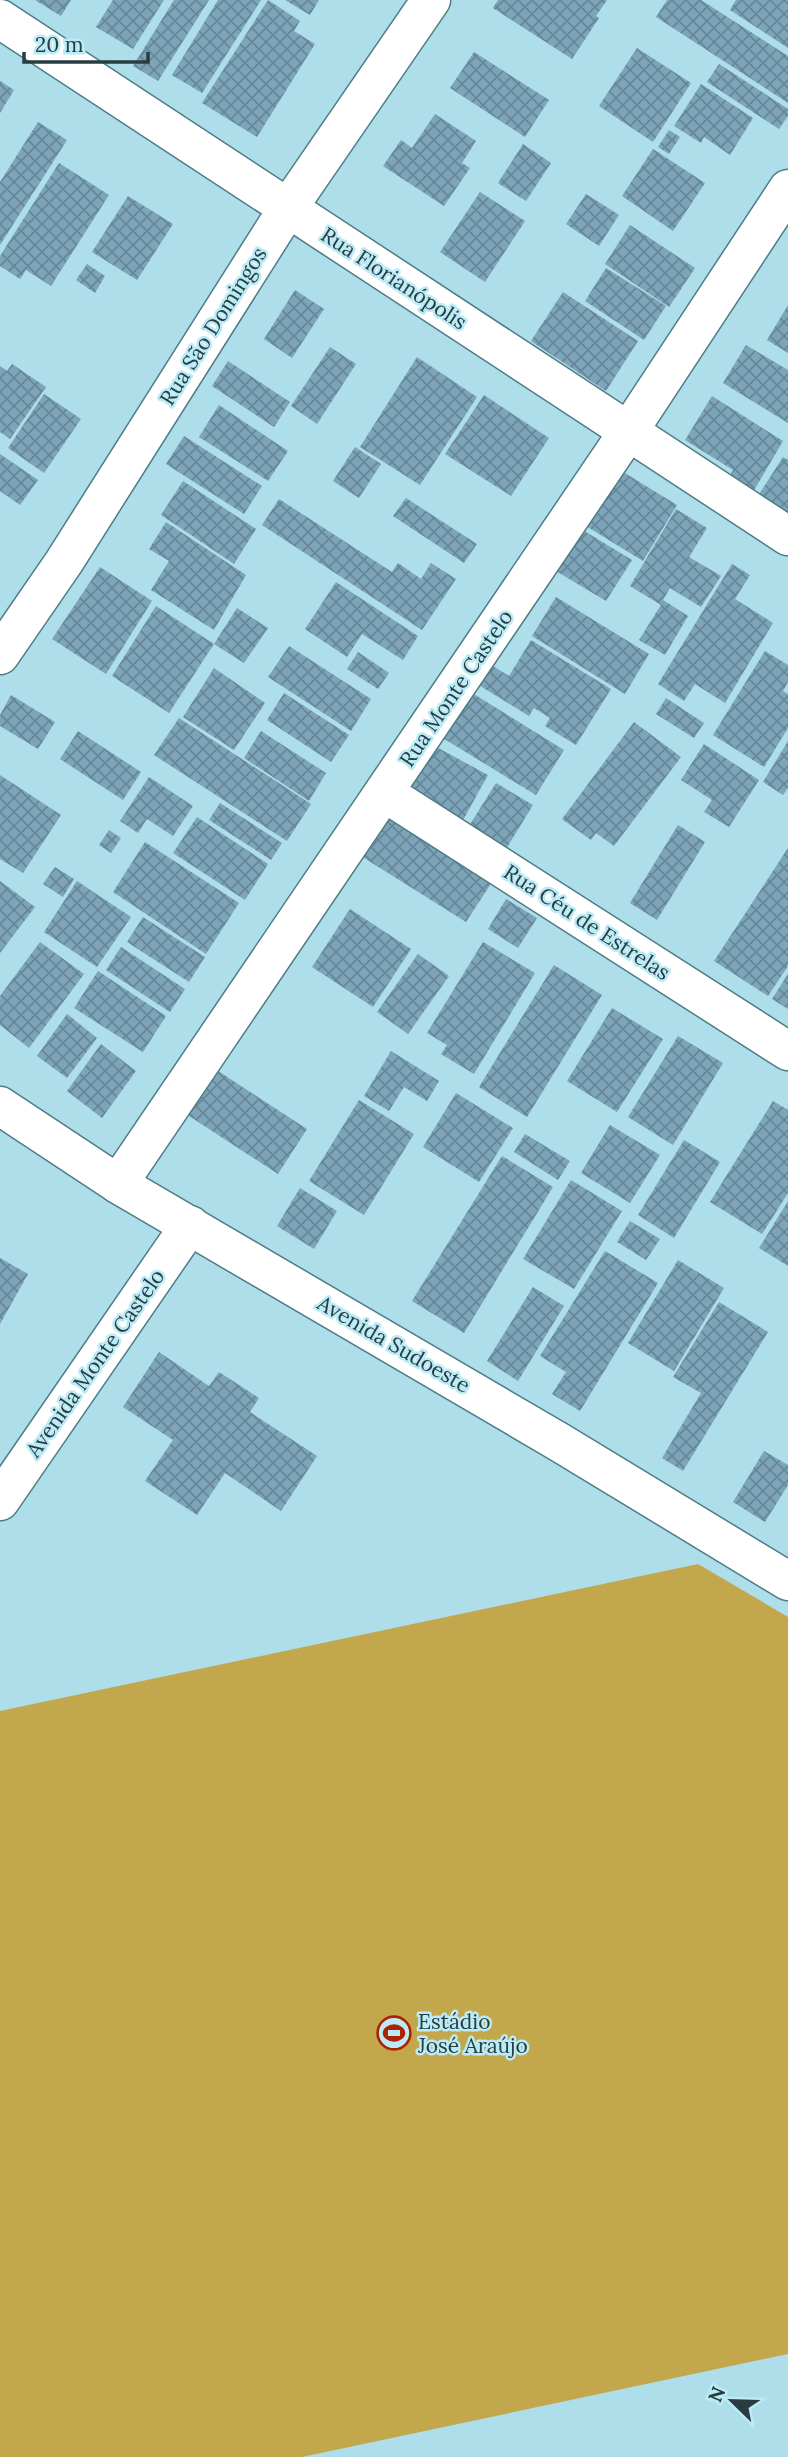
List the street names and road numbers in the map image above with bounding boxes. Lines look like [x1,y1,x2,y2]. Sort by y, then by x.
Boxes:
street label: Rua Florianópolis [316,221,472,335]
street label: Rua São Domingos [153,242,273,410]
street label: Rua Monte Castelo [393,604,519,772]
street label: Rua Céu de Estrelas [499,858,675,986]
street label: Avenida Monte Castelo [19,1264,170,1463]
street label: Avenida Sudoeste [312,1289,475,1399]

